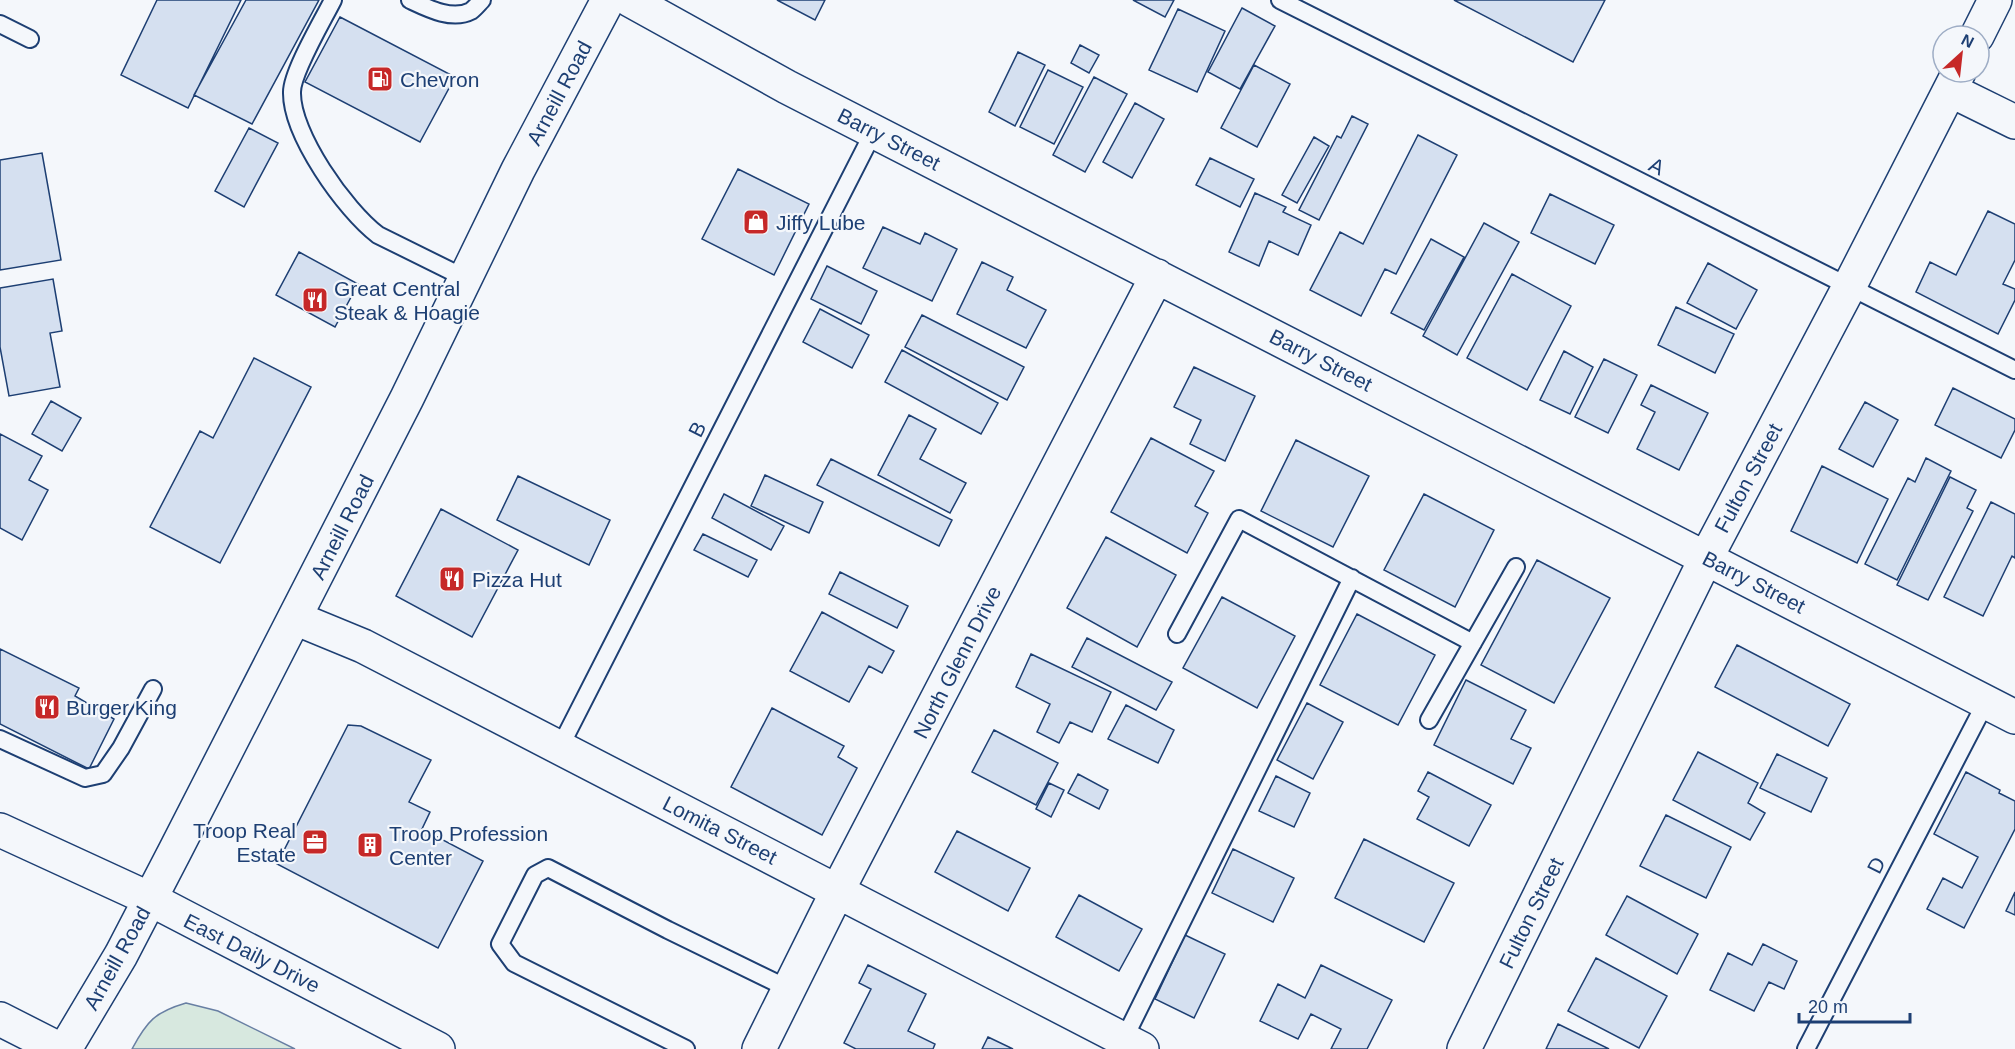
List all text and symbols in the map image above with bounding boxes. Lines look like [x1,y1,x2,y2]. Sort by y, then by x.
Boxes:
north arrow [1931,24,1991,84]
text: N [1959,31,1977,51]
street label: Arneill Road [522,37,596,149]
fuel station icon: Chevron [365,64,395,94]
place label: Chevron [400,68,479,91]
street label: Barry Street [834,103,944,175]
street label: A [1646,153,1668,179]
shop icon: Jiffy Lube [741,207,771,237]
place label: Jiffy Lube [776,211,866,234]
place label: Great Central Steak & Hoagie [334,277,480,324]
restaurant icon: Great Central Steak & Hoagie [300,285,330,315]
street label: Barry Street [1266,324,1376,396]
street label: B [684,418,710,440]
street label: Fulton Street [1710,419,1786,536]
street label: Arneill Road [306,471,378,583]
street label: Barry Street [1699,546,1809,618]
restaurant icon: Pizza Hut [437,564,467,594]
place label: Pizza Hut [472,568,562,591]
street label: North Glenn Drive [909,582,1005,742]
restaurant icon: Burger King [32,692,62,722]
place label: Burger King [66,696,177,719]
street label: Lomita Street [659,791,781,869]
place label: Troop Real Estate [193,819,296,866]
place label: Troop Profession Center [389,822,548,869]
office icon: Troop Real Estate [300,827,330,857]
building icon: Troop Profession Center [355,830,385,860]
street label: D [1862,853,1890,877]
street label: Fulton Street [1494,854,1568,972]
street label: Arneill Road [79,902,155,1014]
street label: East Daily Drive [180,909,324,997]
scale bar [1799,986,1910,1024]
text: 20 m [1808,997,1848,1017]

